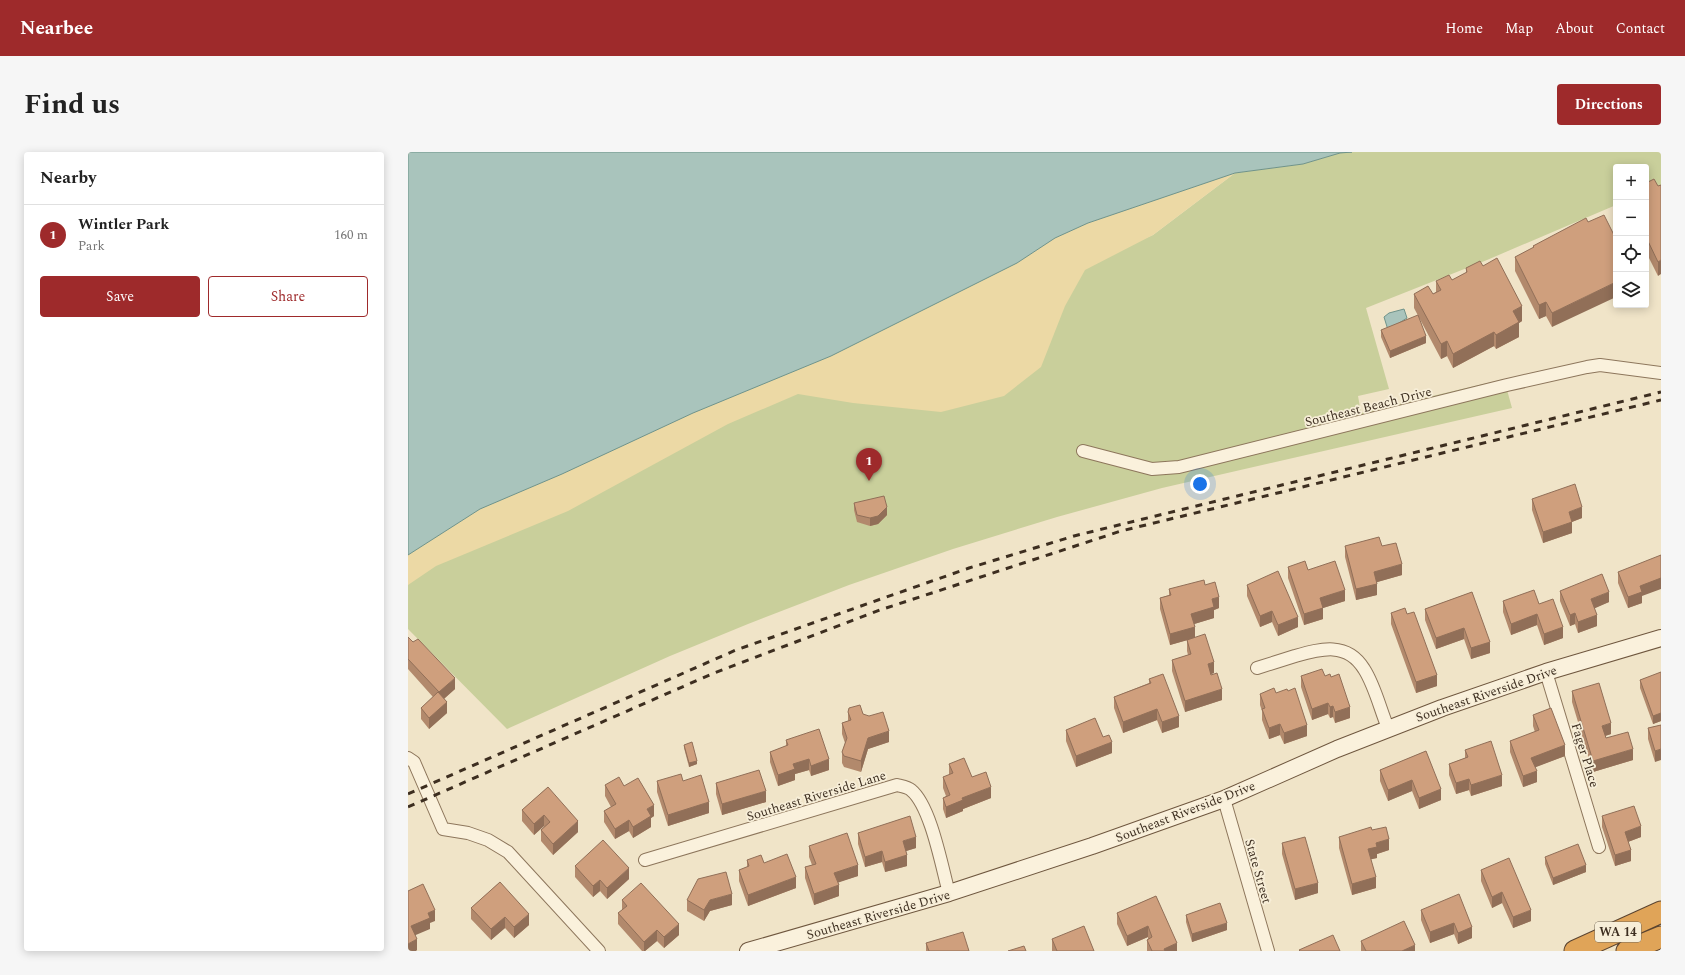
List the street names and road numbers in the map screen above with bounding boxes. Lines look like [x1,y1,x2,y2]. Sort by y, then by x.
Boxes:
street label: Southeast Beach Drive [1303,382,1434,432]
street label: Southeast Riverside Drive [1413,660,1560,728]
street label: Fager Place [1566,720,1604,790]
street label: Southeast Riverside Lane [744,765,889,827]
street label: Southeast Riverside Drive [1113,776,1258,848]
street label: State Street [1239,837,1277,906]
street label: Southeast Riverside Drive [804,885,952,945]
road number: WA 14 [1595,922,1641,942]

